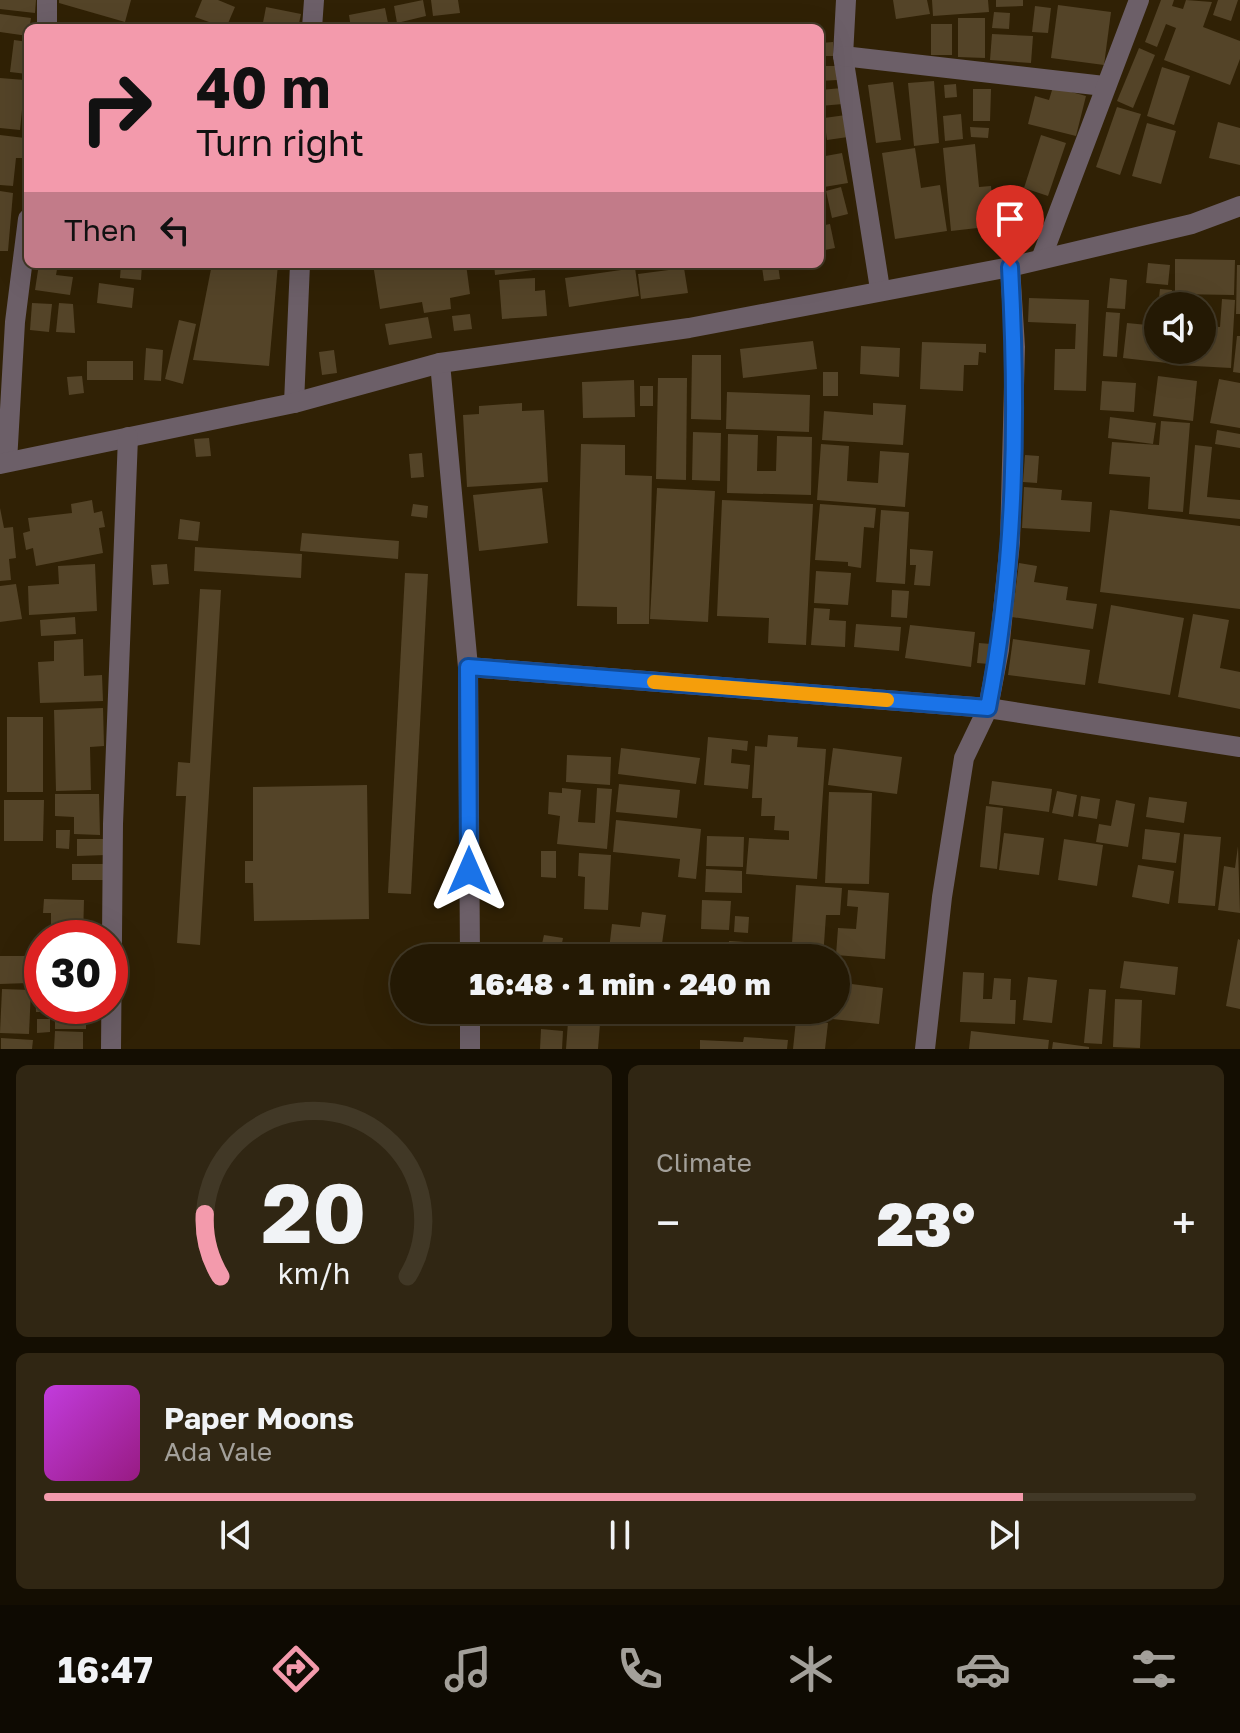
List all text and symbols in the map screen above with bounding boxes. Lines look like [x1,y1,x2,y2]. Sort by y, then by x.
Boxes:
text: 40 m [196,53,330,120]
icon: right [64,56,168,160]
text: Turn right [196,121,364,164]
pin [976,185,1044,267]
icon: arrive [988,197,1032,241]
icon: left [153,208,197,252]
text: Then [64,212,137,248]
map controls [1144,292,1216,364]
button: sound [1144,292,1216,364]
position arrow [427,829,511,913]
speed limit sign: 30 [24,920,128,1024]
text: 16:48 · 1 min · 240 m [470,966,771,1002]
text: Climate [656,1147,752,1178]
text: 20 [262,1161,366,1261]
text: 23° [877,1187,975,1259]
text: − [656,1196,680,1249]
text: + [1172,1196,1196,1249]
text: km/h [278,1256,350,1290]
text: Paper Moons [164,1400,354,1436]
text: Ada Vale [164,1436,272,1467]
icon: previous [214,1513,258,1557]
icon: pause [598,1513,642,1557]
icon: next [982,1513,1026,1557]
icon: directions [268,1641,324,1697]
icon: music [440,1641,496,1697]
icon: phone [612,1641,668,1697]
icon: climate [783,1641,839,1697]
icon: car [955,1641,1011,1697]
icon: filters [1126,1641,1182,1697]
text: 16:47 [58,1648,153,1691]

